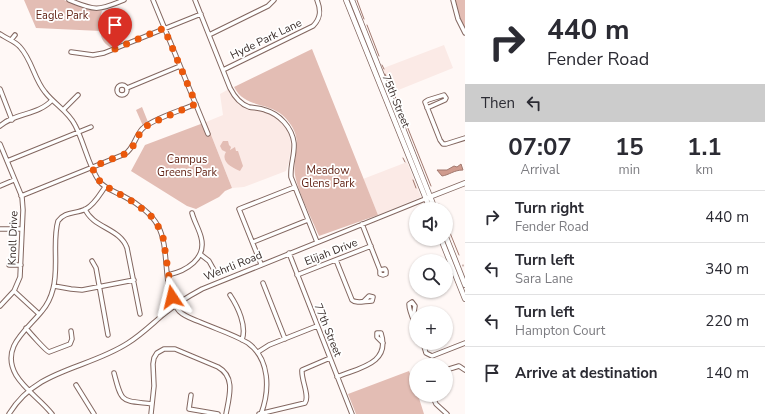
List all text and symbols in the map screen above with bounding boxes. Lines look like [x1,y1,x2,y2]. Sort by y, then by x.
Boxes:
park label: Eagle Park [36,8,89,23]
pin [98,8,132,49]
text: 440 m [547,11,630,49]
icon: arrive [104,14,126,36]
street label: Hyde Park Lane [228,15,304,63]
icon: right [481,16,533,68]
text: Fender Road [547,47,649,71]
street label: 75th Street [379,72,414,130]
icon: left [523,92,545,114]
text: Then [481,93,515,113]
text: 07:07 [508,131,572,163]
text: 15 [615,131,644,163]
text: 1.1 [687,131,722,163]
park label: Campus Greens Park [157,152,217,180]
text: Arrival [520,161,560,179]
text: min [619,161,640,179]
text: km [696,161,713,179]
park label: Meadow Glens Park [301,163,355,191]
text: Turn right [515,198,584,218]
map controls [409,202,453,402]
button: sound [409,202,453,246]
icon: right [481,206,503,228]
text: 440 m [705,207,749,227]
street label: Knoll Drive [5,210,21,266]
text: Fender Road [515,218,589,236]
street label: Elijah Drive [302,235,360,269]
street label: Wehrli Road [202,247,264,285]
text: Turn left [515,250,574,270]
button: search [409,254,453,298]
icon: left [481,258,503,280]
text: 340 m [705,259,749,279]
text: Sara Lane [515,270,573,288]
position arrow [151,276,193,318]
street label: 77th Street [311,301,346,359]
text: Turn left [515,302,574,322]
button: + [409,306,453,350]
icon: left [481,310,503,332]
text: 220 m [705,311,749,331]
text: Hampton Court [515,322,605,340]
button: − [409,358,453,402]
icon: arrive [481,362,503,384]
text: Arrive at destination [515,363,658,383]
text: 140 m [705,363,749,383]

